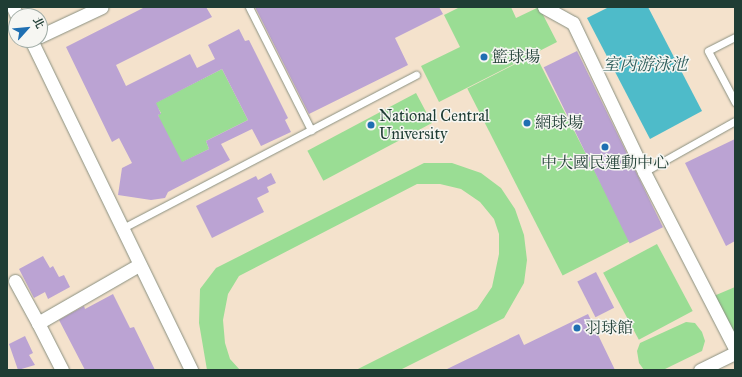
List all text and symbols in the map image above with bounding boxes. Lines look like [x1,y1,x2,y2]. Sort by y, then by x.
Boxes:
north arrow [8,8,48,48]
text: 北 [30,15,47,31]
place label: 籃球場 [492,47,540,67]
marker: 籃球場 [479,52,489,62]
water label: 室內游泳池 [603,55,687,75]
place label: National Central University [379,106,489,144]
place label: 網球場 [535,113,583,133]
marker: 網球場 [522,118,532,128]
marker: National Central University [366,120,376,130]
marker: 中大國民運動中心 [600,142,610,152]
place label: 中大國民運動中心 [541,153,669,173]
place label: 羽球館 [585,318,633,338]
marker: 羽球館 [572,323,582,333]

